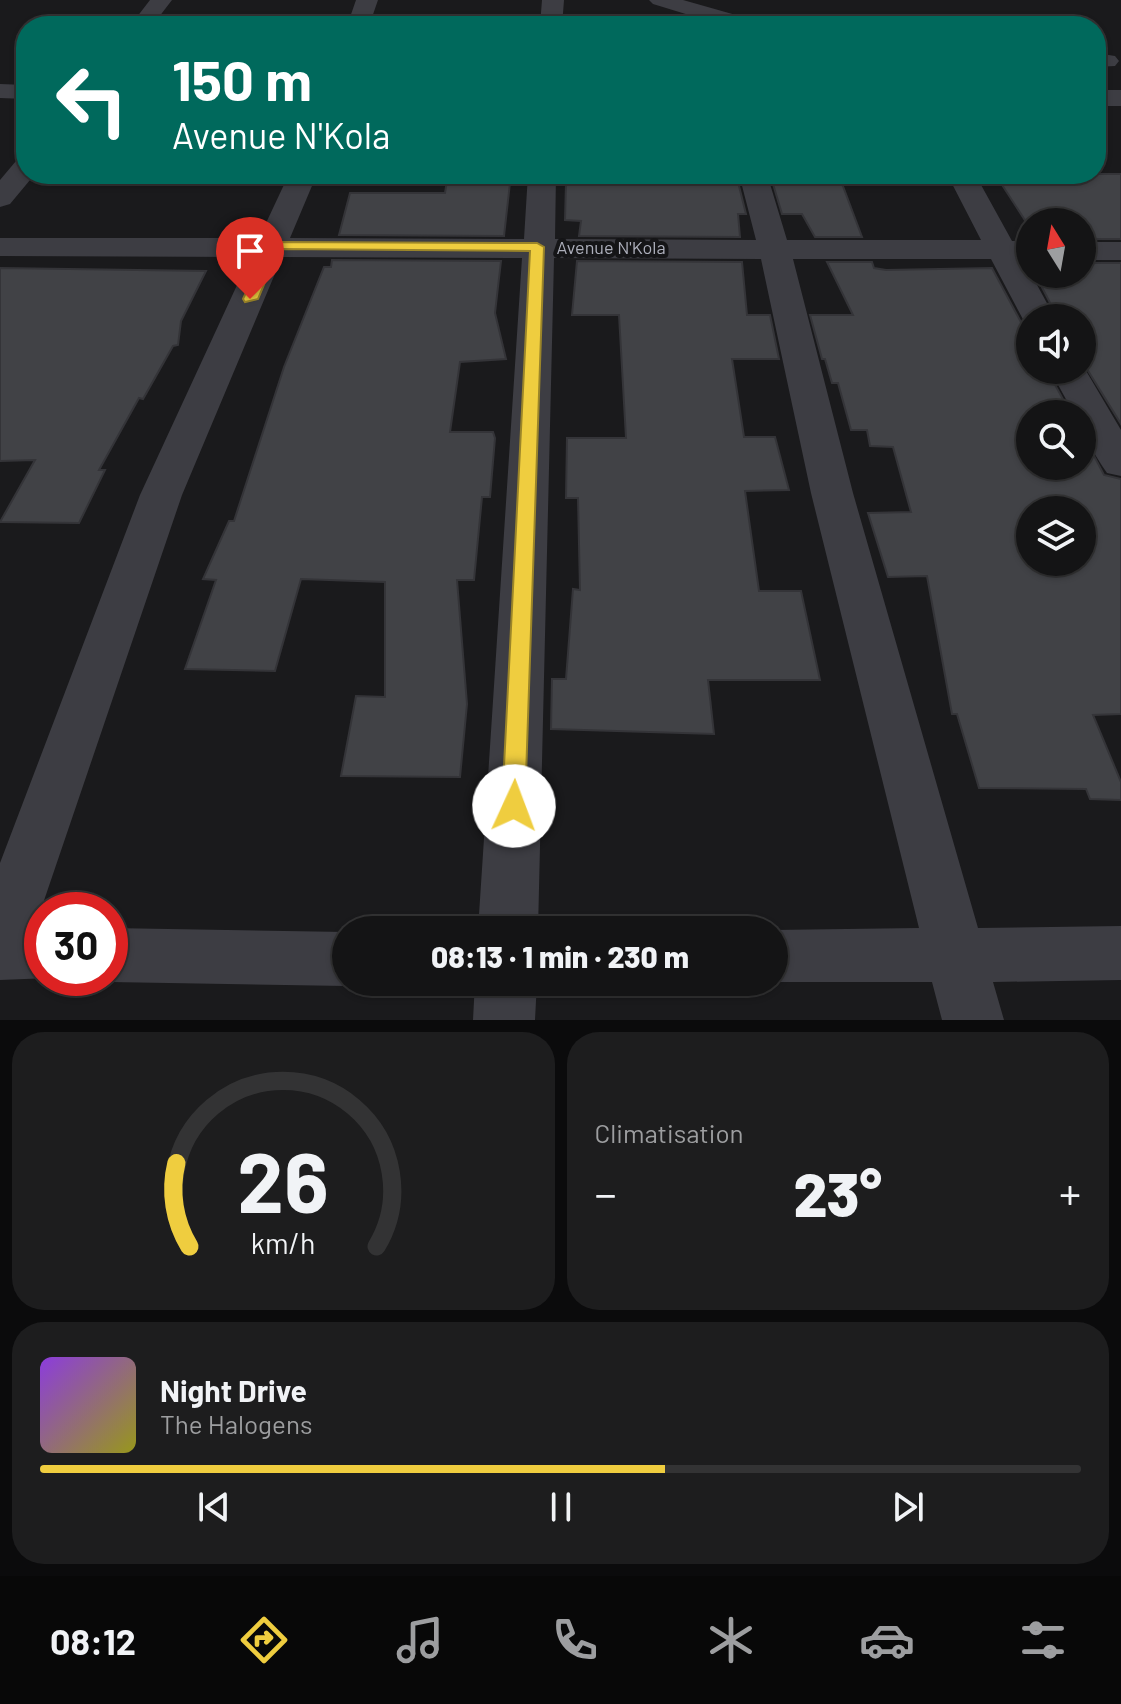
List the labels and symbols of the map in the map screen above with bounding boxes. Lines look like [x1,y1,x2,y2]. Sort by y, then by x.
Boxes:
north arrow [1016,208,1096,288]
pin [216,217,284,299]
street label: Avenue N'Kola [556,236,666,258]
position arrow [472,764,556,848]
speed limit sign: 30 [24,892,128,996]

